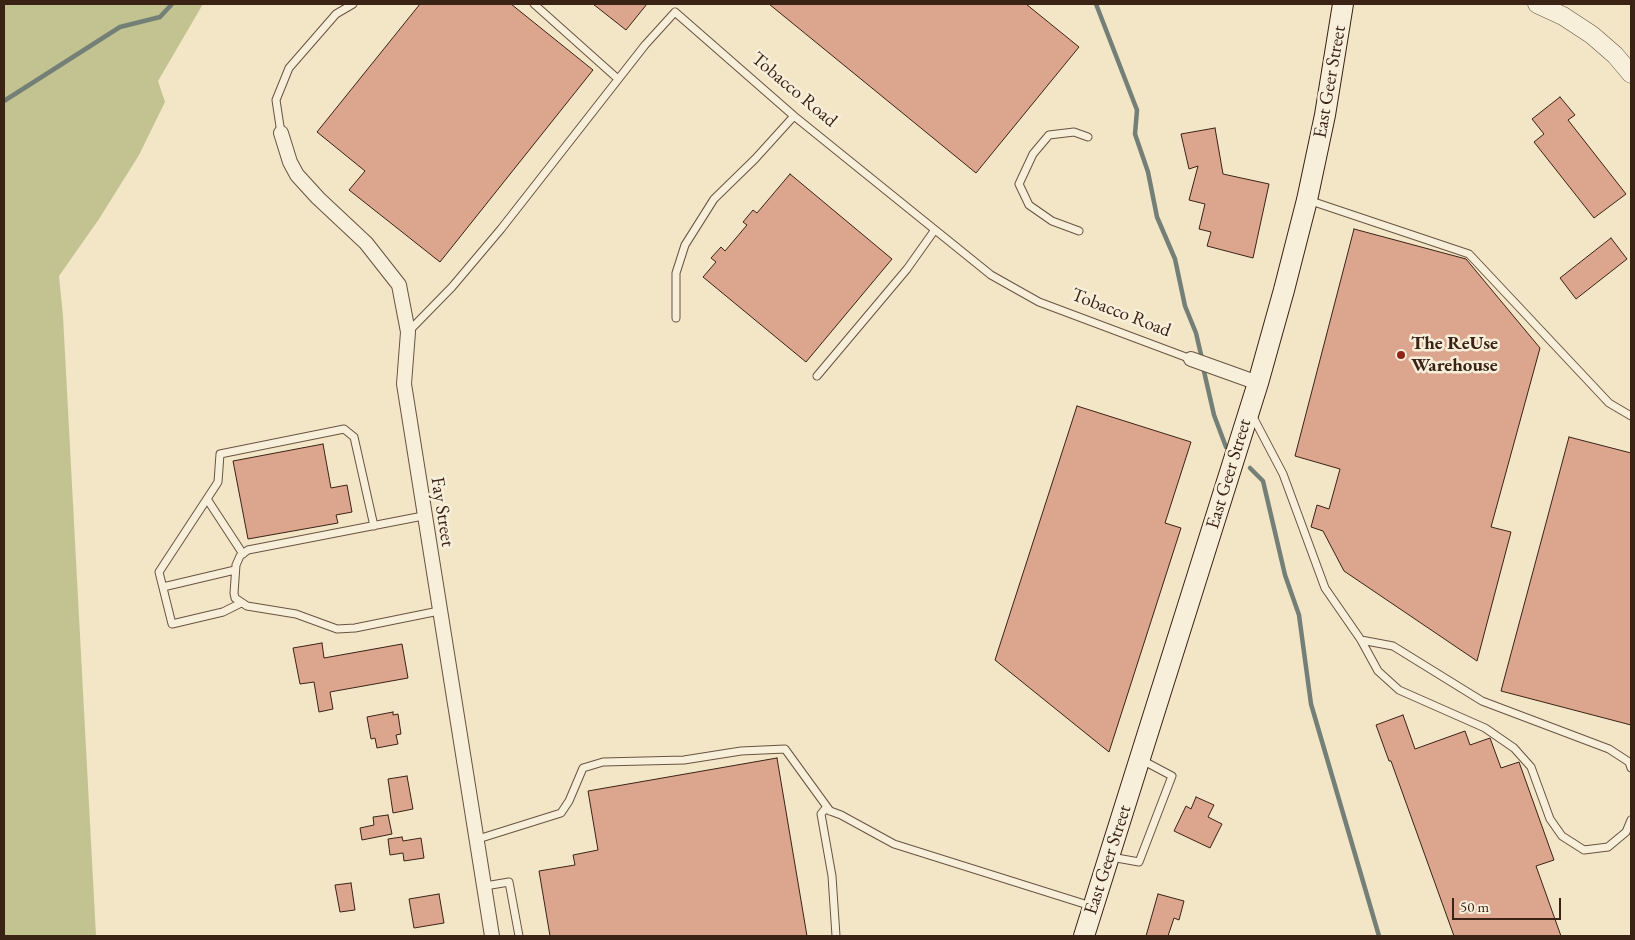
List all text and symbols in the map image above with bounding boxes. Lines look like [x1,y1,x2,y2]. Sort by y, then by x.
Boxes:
street label: East Geer Street [1309,24,1351,140]
street label: Tobacco Road [747,48,841,132]
street label: Tobacco Road [1068,284,1174,342]
place label: The ReUse Warehouse [1411,333,1498,377]
marker: The ReUse Warehouse [1395,349,1407,361]
street label: East Geer Street [1201,416,1257,532]
street label: Fay Street [425,475,459,549]
street label: East Geer Street [1080,802,1136,918]
scale bar [1455,888,1564,920]
text: 50 m [1460,897,1489,916]

